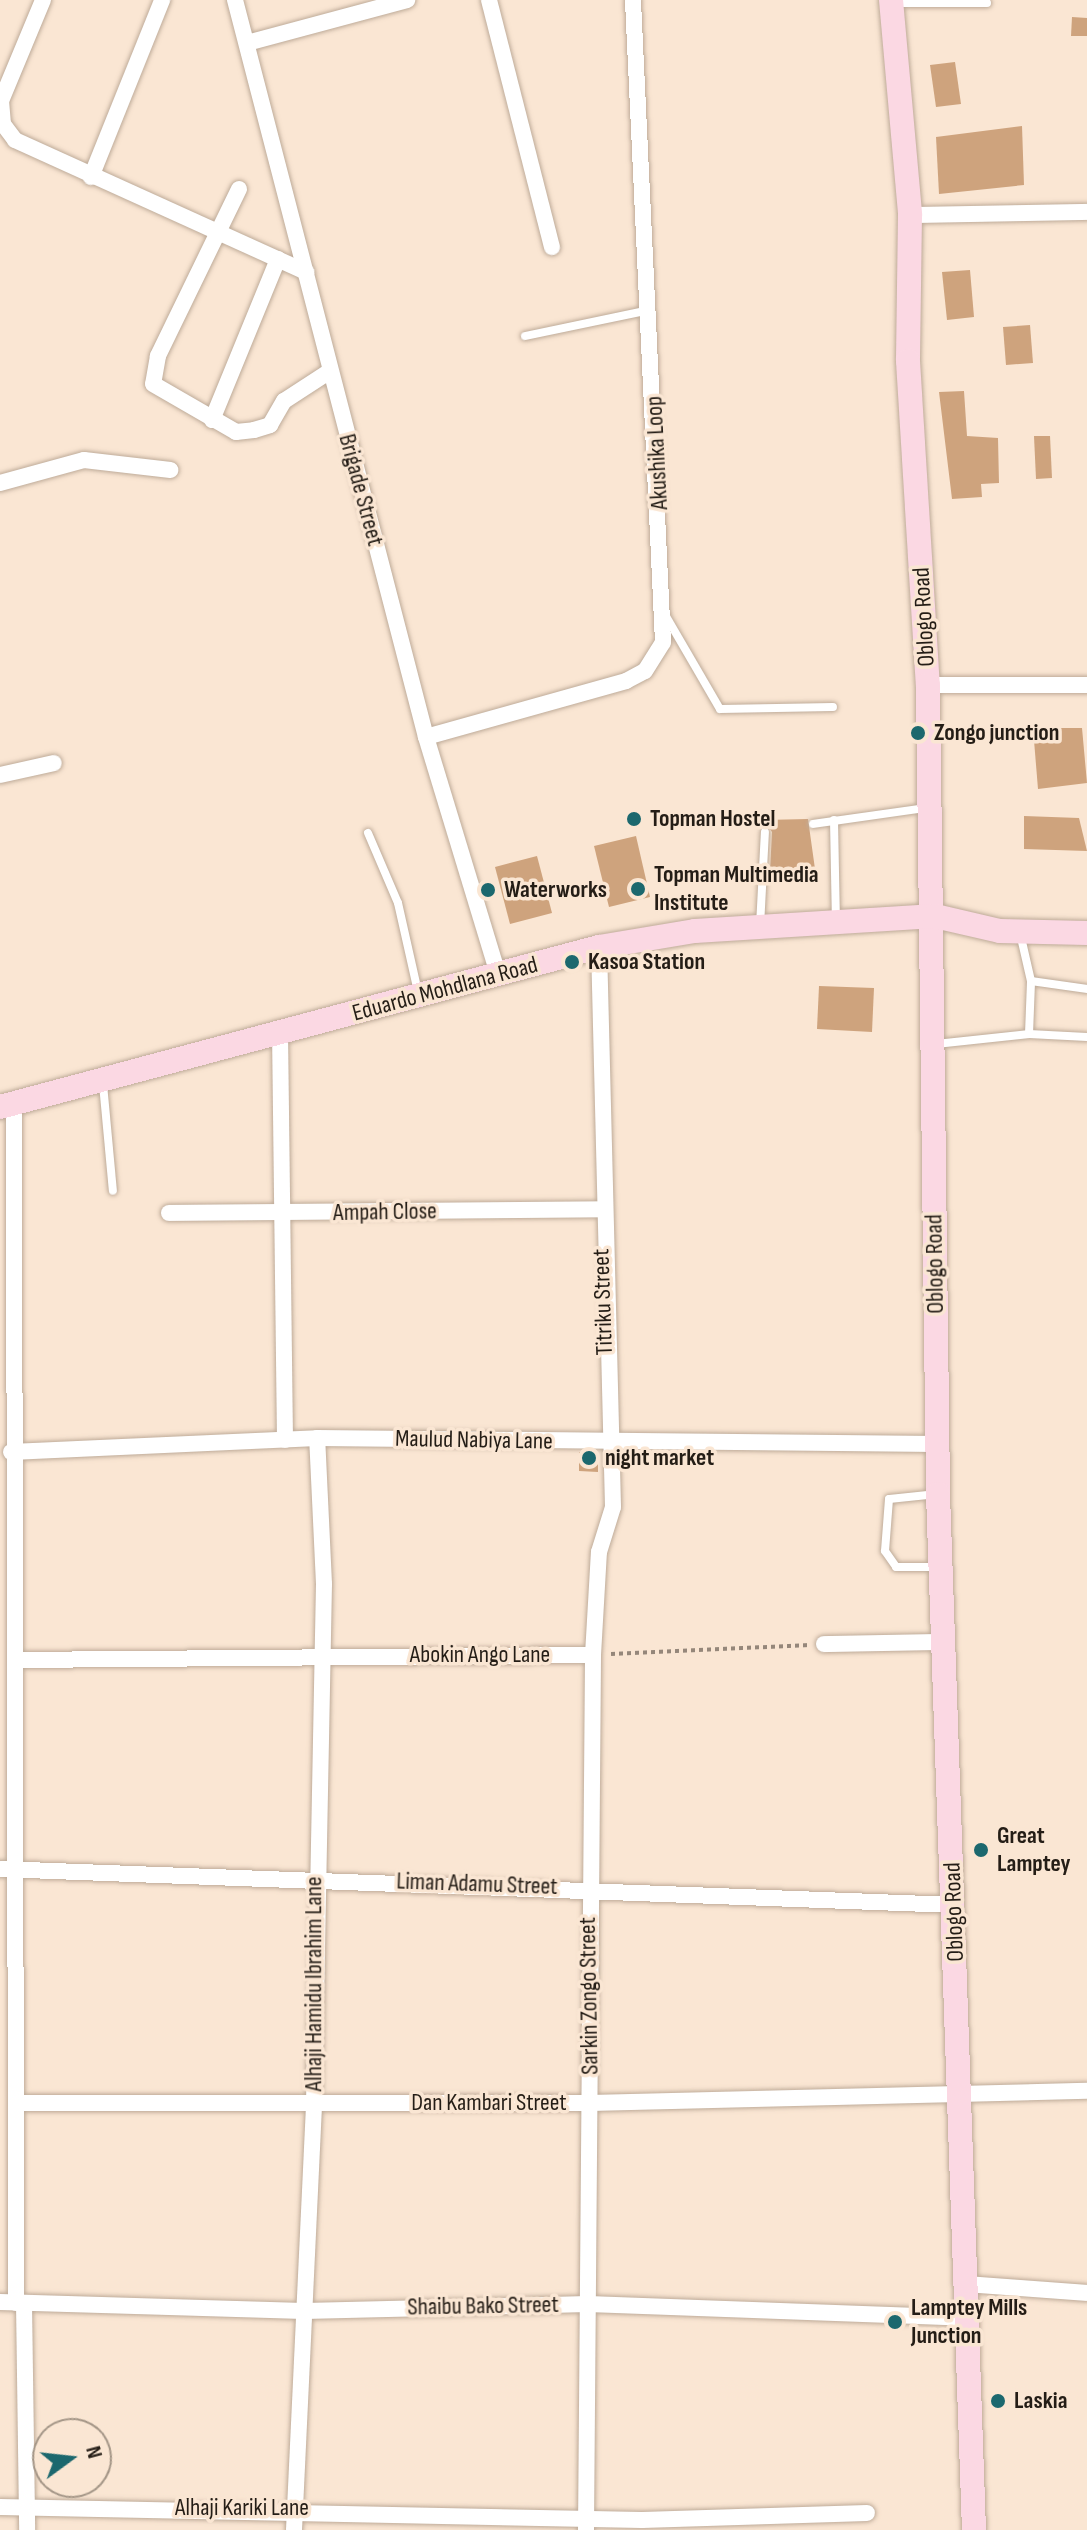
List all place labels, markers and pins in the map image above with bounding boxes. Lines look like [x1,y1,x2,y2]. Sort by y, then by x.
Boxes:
place label: Zongo junction [934,719,1059,747]
marker: Zongo junction [909,724,927,742]
place label: Topman Hostel [650,805,775,833]
marker: Topman Hostel [625,810,643,828]
place label: Topman Multimedia Institute [654,861,819,917]
place label: Waterworks [504,876,607,904]
marker: Topman Multimedia Institute [629,880,647,898]
marker: Waterworks [479,881,497,899]
place label: Kasoa Station [588,948,705,976]
marker: Kasoa Station [563,953,581,971]
place label: night market [605,1444,714,1472]
marker: night market [580,1449,598,1467]
place label: Great Lamptey [997,1822,1071,1878]
marker: Great Lamptey [972,1841,990,1859]
place label: Lamptey Mills Junction [911,2294,1027,2350]
marker: Lamptey Mills Junction [886,2313,904,2331]
place label: Laskia [1014,2387,1067,2415]
marker: Laskia [989,2392,1007,2410]

